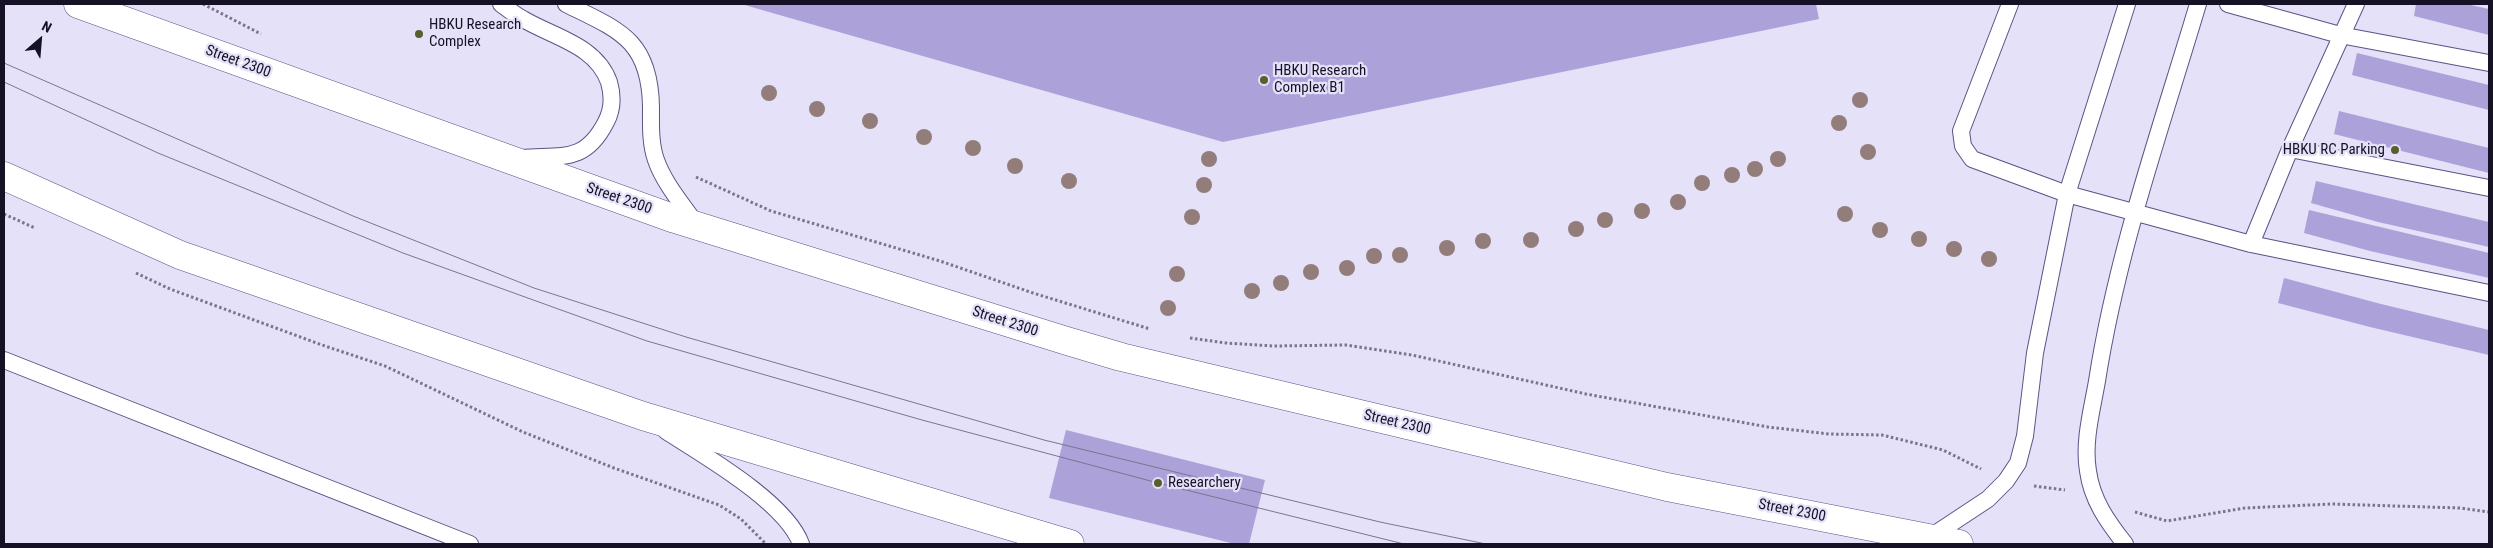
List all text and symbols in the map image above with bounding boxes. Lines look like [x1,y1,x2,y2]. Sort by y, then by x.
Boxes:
north arrow [15,15,65,65]
place label: HBKU Research Complex [429,16,521,51]
text: N [39,18,54,36]
marker: HBKU Research Complex [413,28,425,40]
street label: Street 2300 [203,42,273,82]
place label: HBKU Research Complex B1 [1274,62,1366,97]
marker: HBKU Research Complex B1 [1258,74,1270,86]
place label: HBKU RC Parking [2283,141,2385,159]
marker: HBKU RC Parking [2389,144,2401,156]
street label: Street 2300 [584,179,654,219]
street label: Street 2300 [970,303,1040,341]
street label: Street 2300 [1362,407,1432,439]
place label: Researchery [1168,474,1241,492]
marker: Researchery [1152,477,1164,489]
street label: Street 2300 [1757,496,1827,526]

